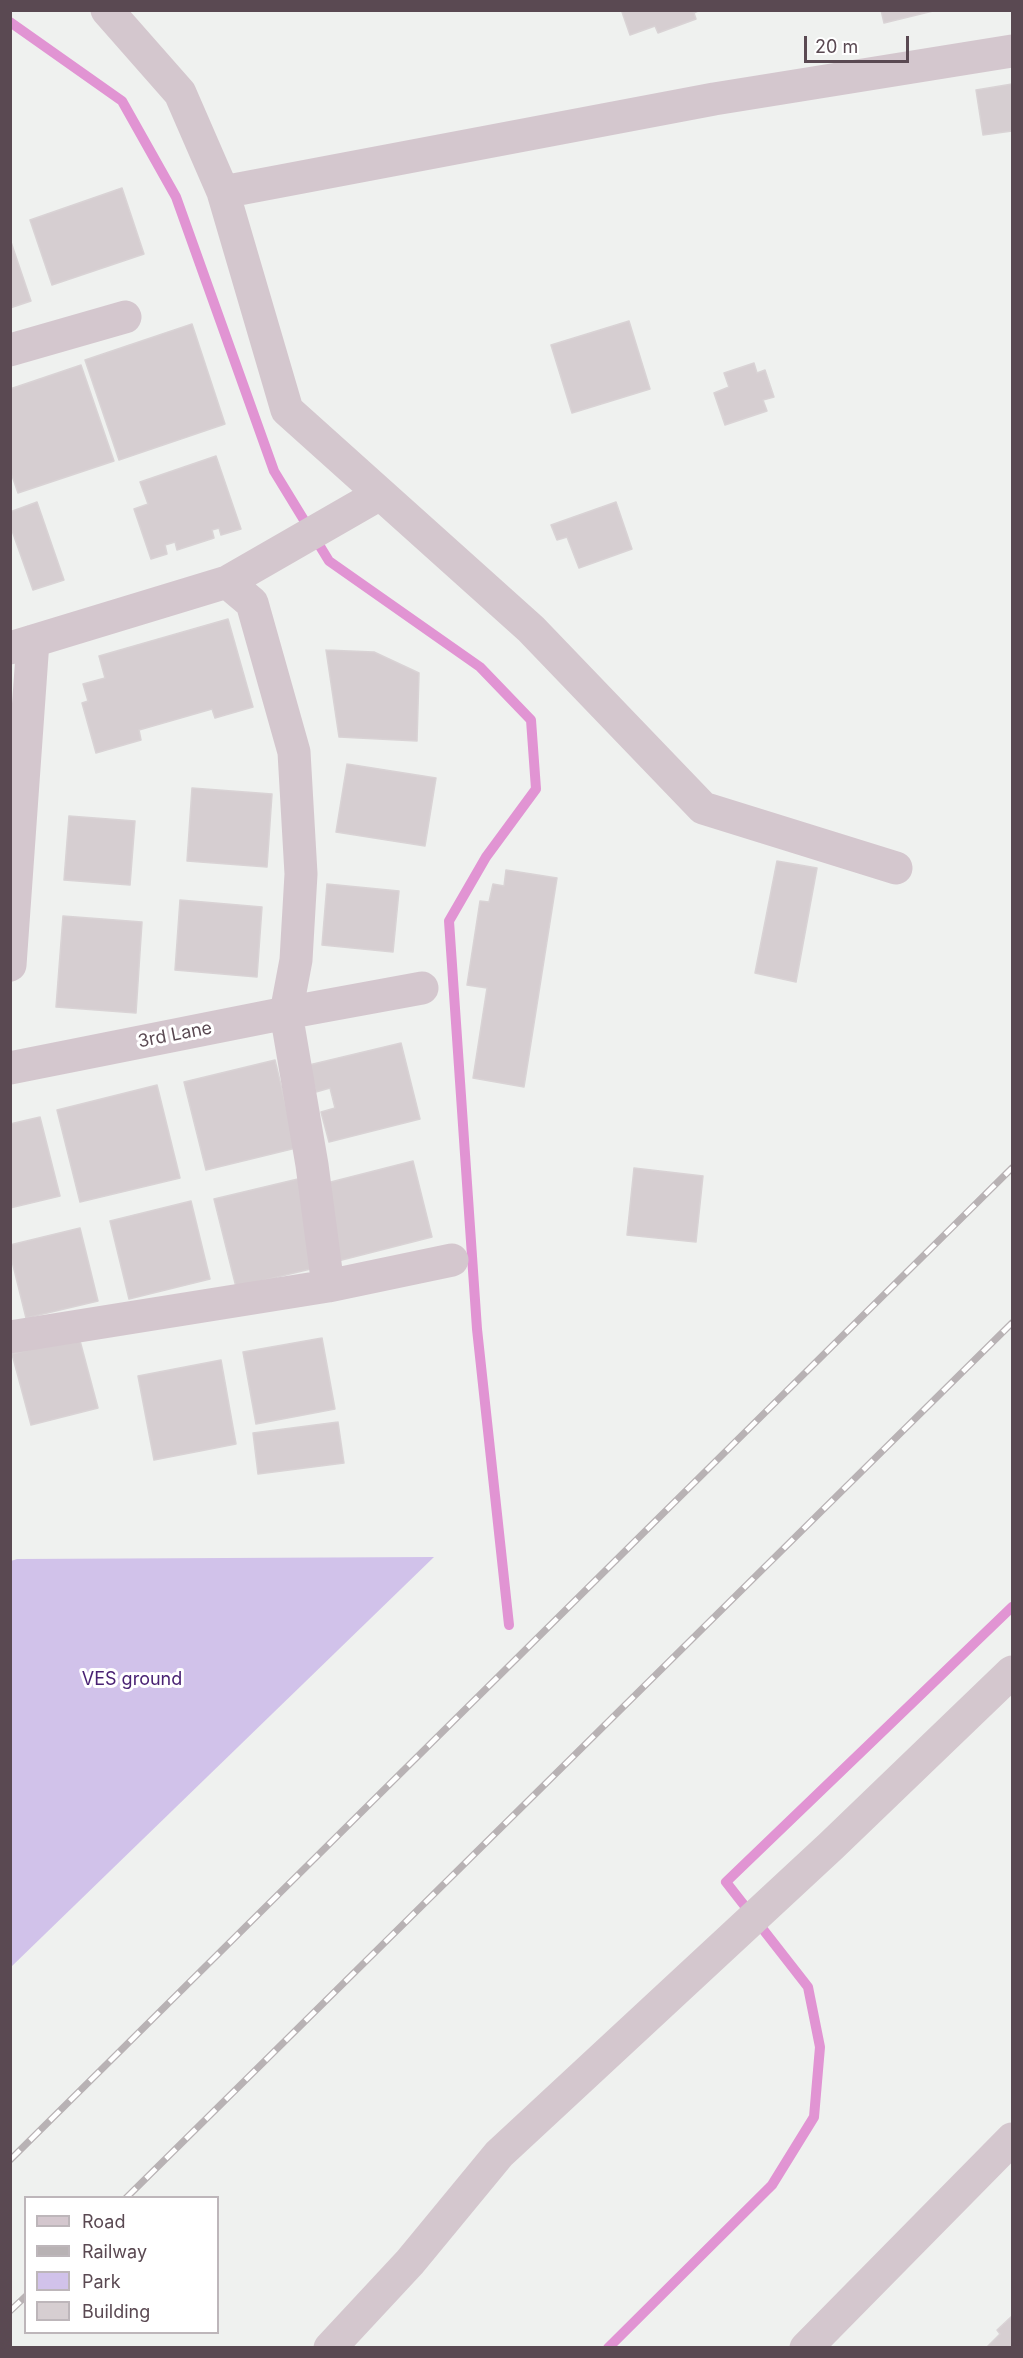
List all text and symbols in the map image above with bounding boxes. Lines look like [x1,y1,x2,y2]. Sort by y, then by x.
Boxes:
scale bar [807,24,912,62]
text: 20 m [815,36,858,57]
street label: 3rd Lane [136,1017,214,1053]
park label: VES ground [82,1669,182,1691]
legend [24,2196,219,2334]
text: Road [82,2211,125,2232]
text: Railway [82,2241,147,2262]
text: Park [82,2271,121,2292]
text: Building [82,2301,150,2322]

